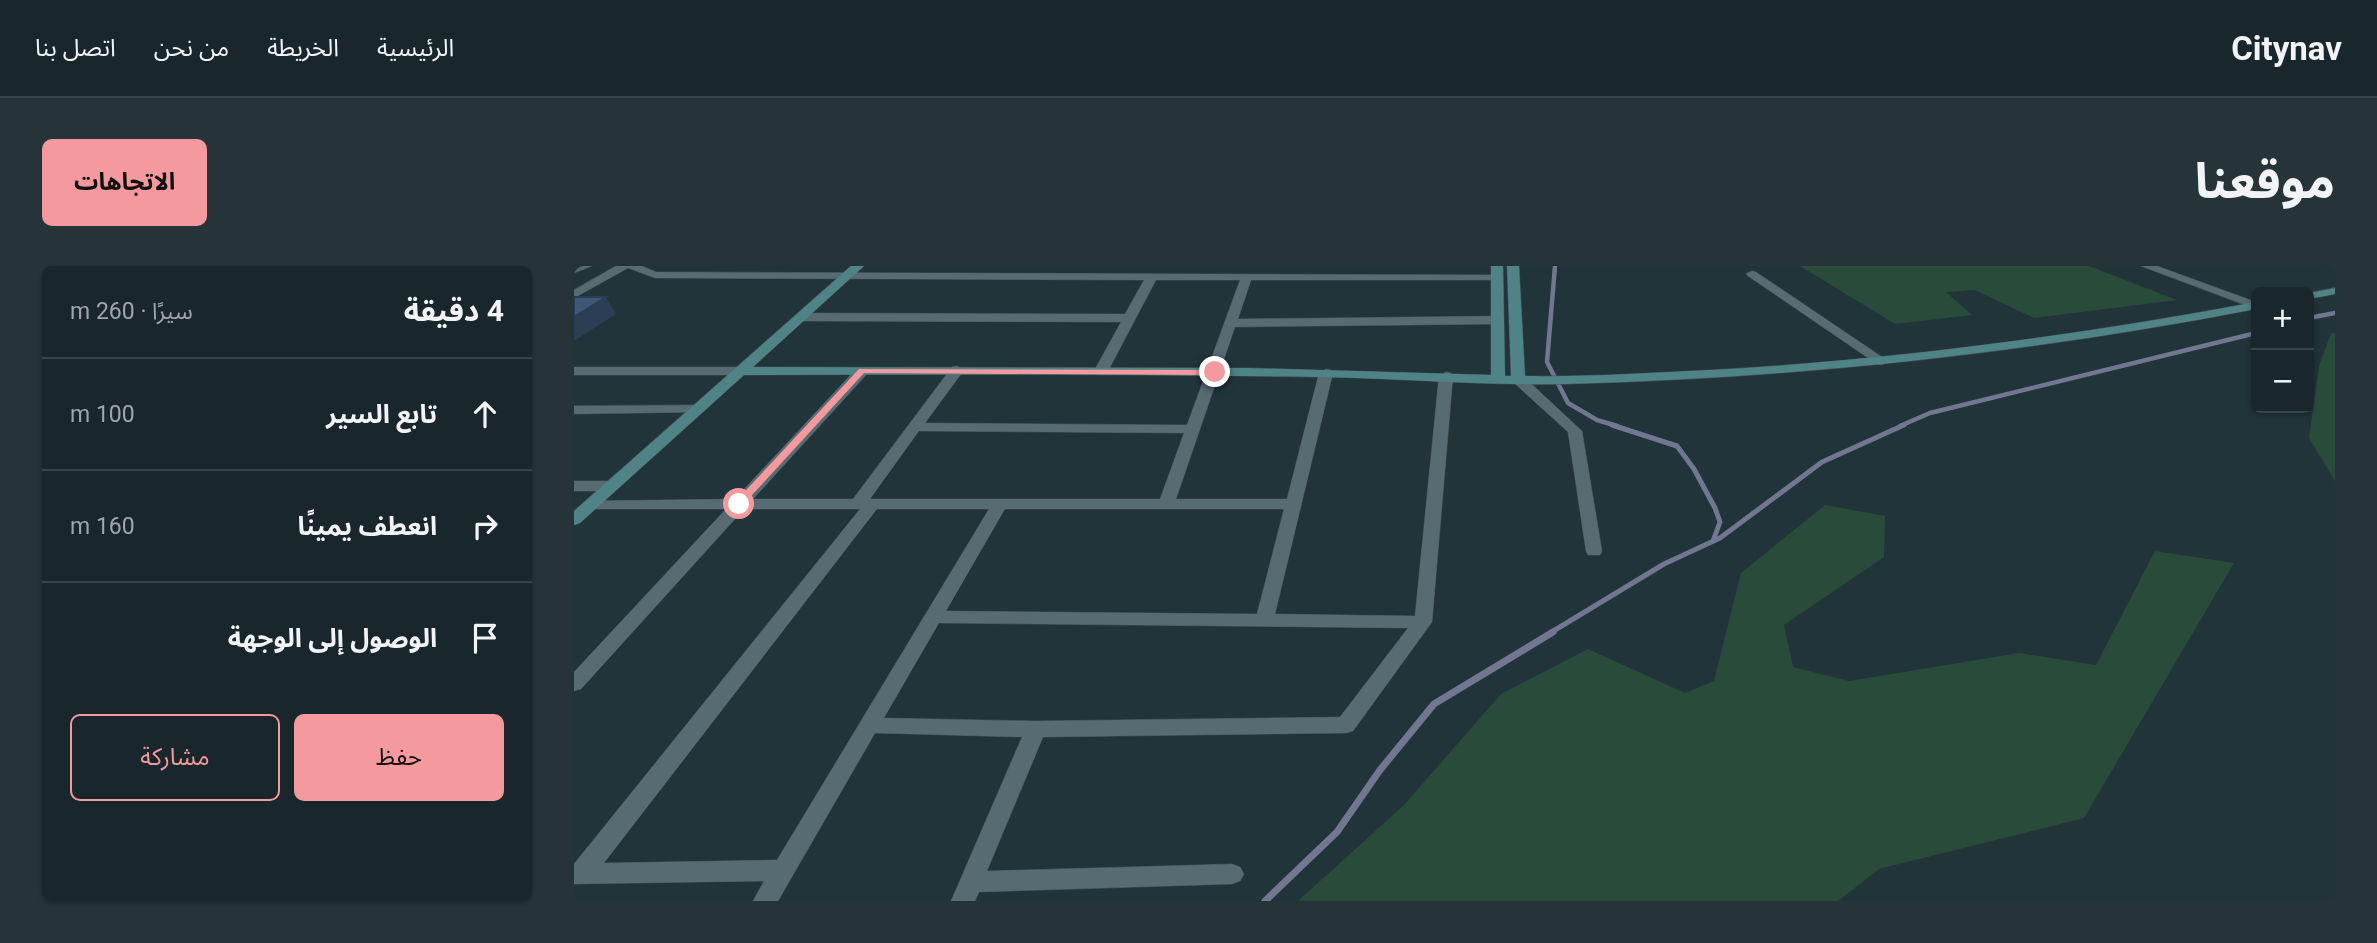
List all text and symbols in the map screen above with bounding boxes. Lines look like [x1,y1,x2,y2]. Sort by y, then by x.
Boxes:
text: Citynav [2231,29,2342,68]
text: اتصل بنا [35,34,116,62]
text: من نحن [154,34,229,62]
text: الخريطة [267,34,339,62]
text: الرئيسية [377,34,454,62]
button: الاتجاهات [42,139,207,226]
text: موقعنا [2195,153,2335,210]
map controls [2251,287,2314,413]
button: + [2251,287,2314,350]
text: 4 دقيقة [404,293,504,328]
text: سيرًا · 260 m [70,298,193,325]
button: − [2251,350,2314,413]
route end [1199,356,1230,387]
icon: ahead [466,395,504,433]
text: تابع السير [326,399,437,429]
text: 100 m [70,401,135,428]
route start [723,488,754,519]
icon: right [466,507,504,545]
text: انعطف يمينًا [298,511,437,541]
text: 160 m [70,513,135,540]
icon: arrive [466,619,504,657]
text: الوصول إلى الوجهة [228,623,437,653]
button: مشاركة [70,714,280,801]
button: حفظ [294,714,504,801]

